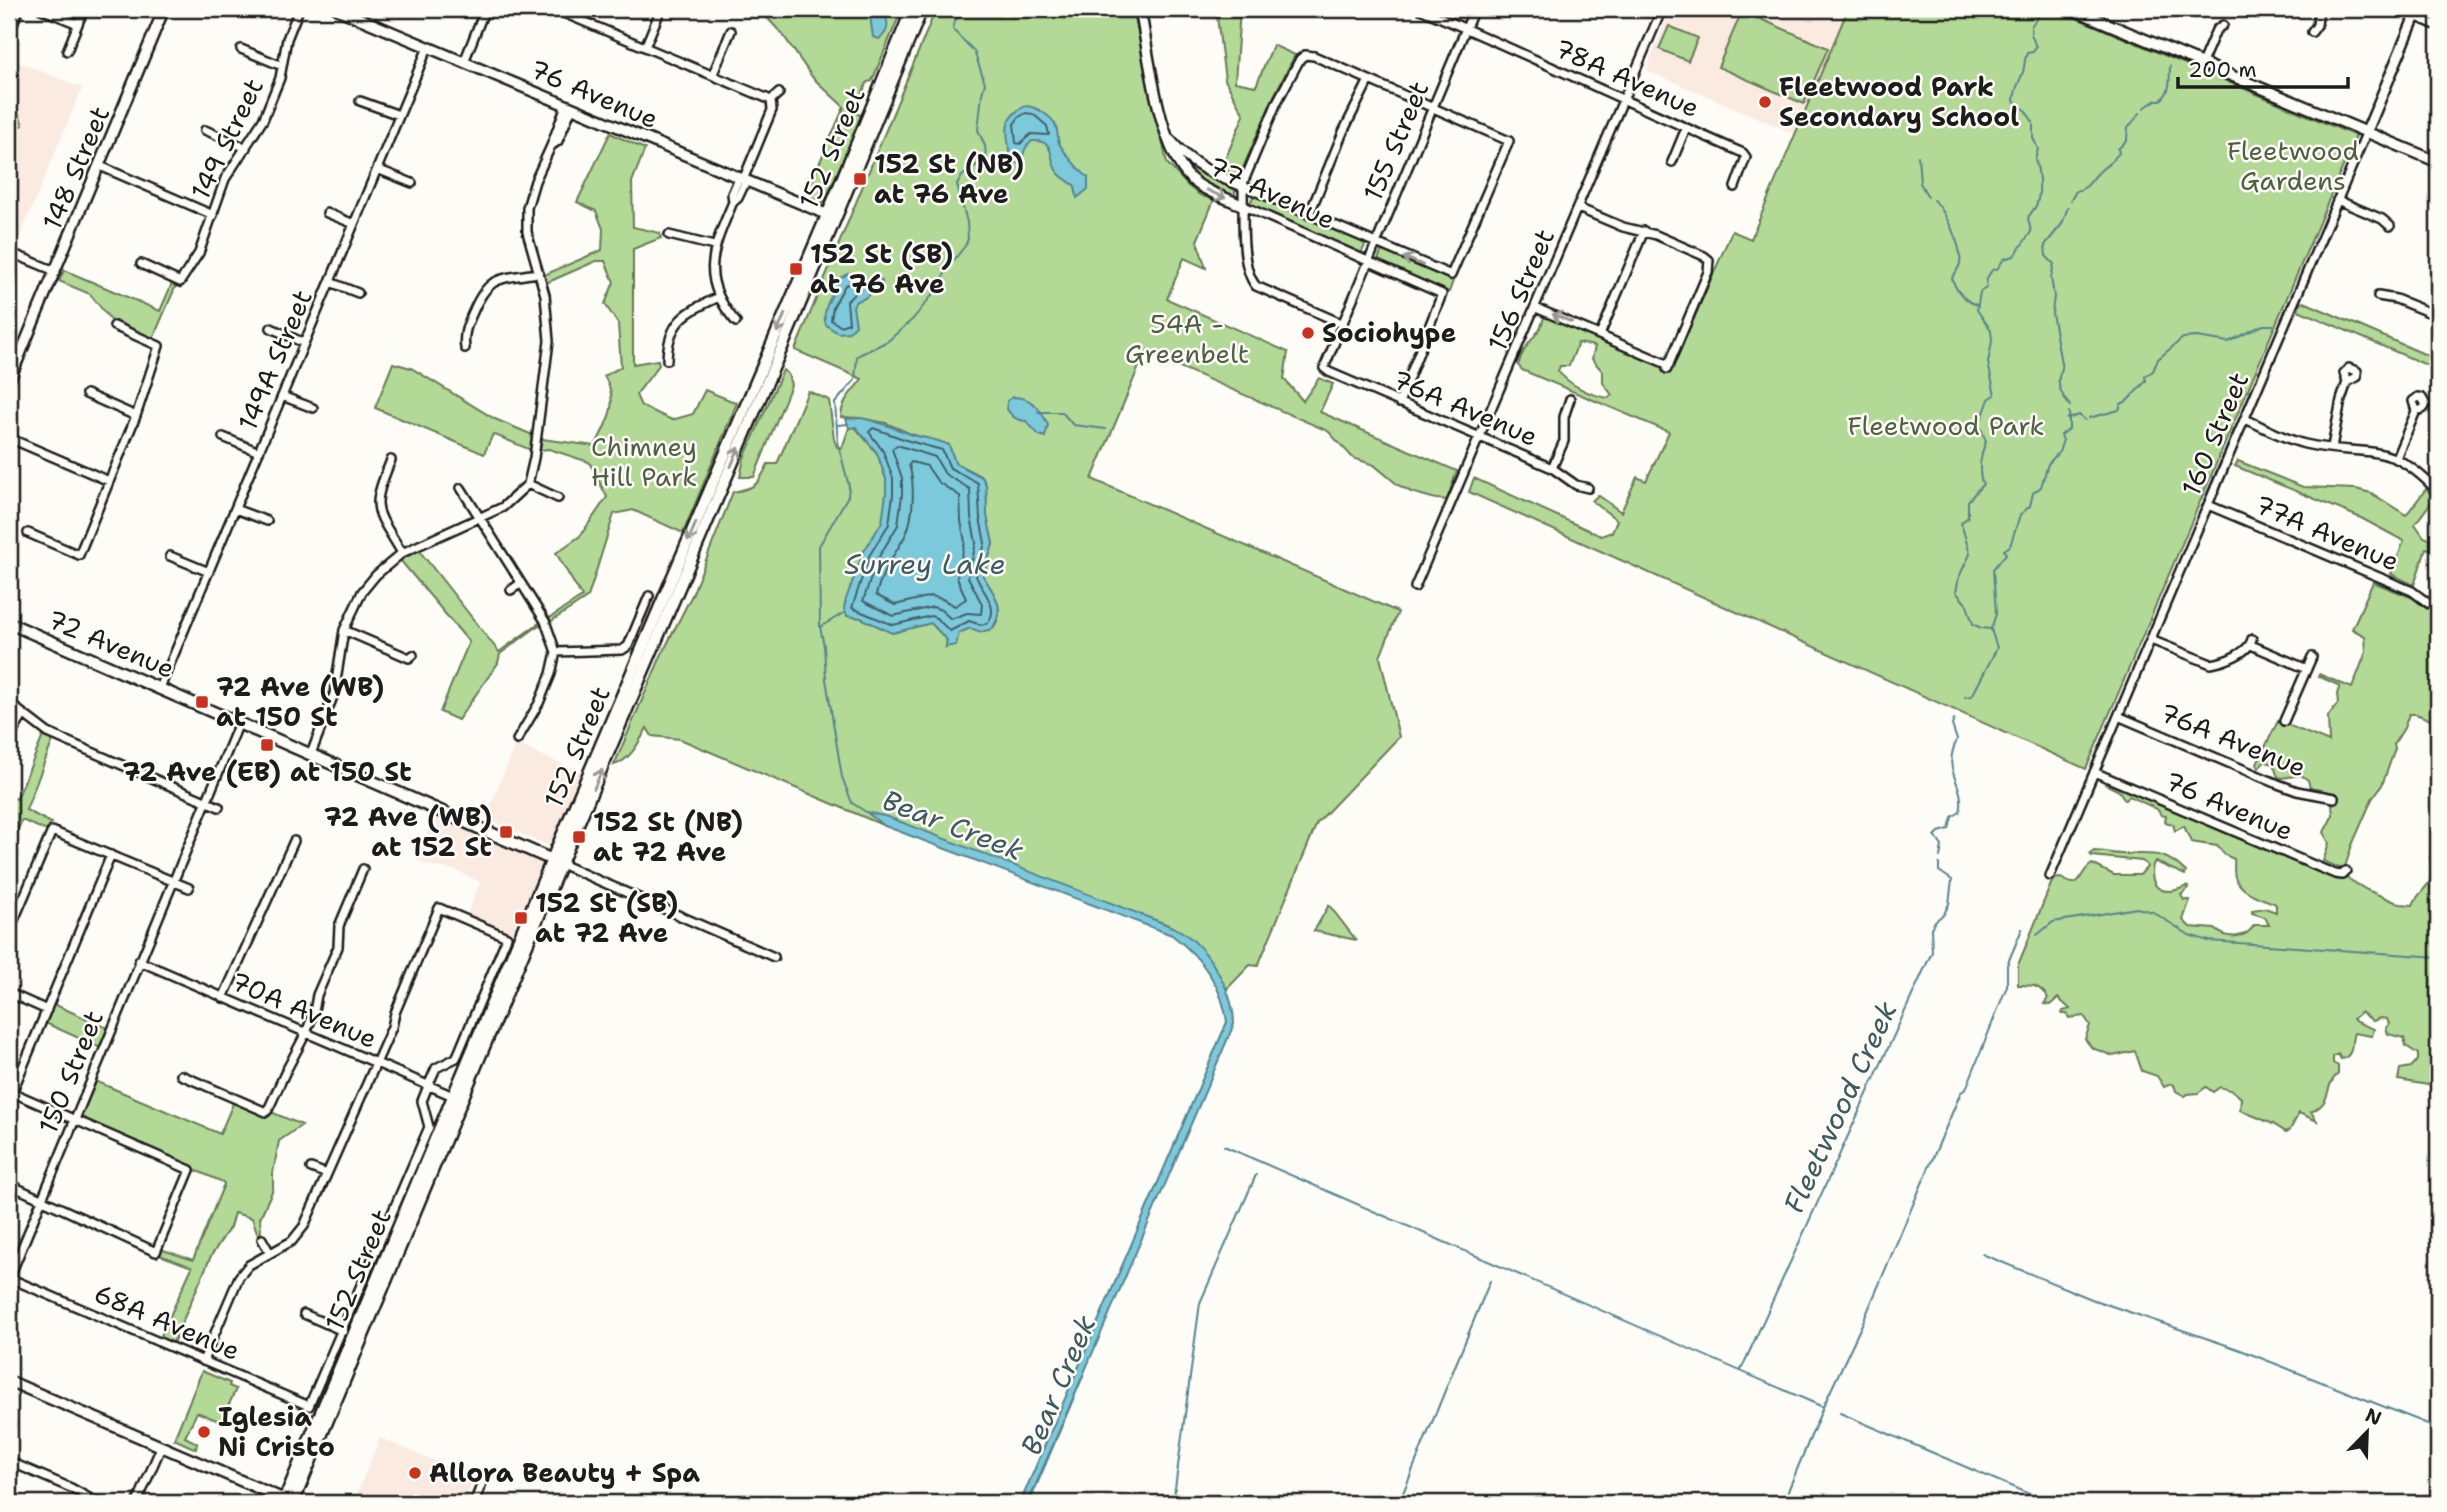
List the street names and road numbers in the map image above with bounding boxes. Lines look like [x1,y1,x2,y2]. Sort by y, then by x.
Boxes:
street label: 78A Avenue [1549,30,1705,125]
street label: 76 Avenue [525,51,664,136]
street label: 149 Street [182,73,271,205]
street label: 155 Street [1355,76,1436,206]
street label: 152 Street [790,82,873,214]
street label: 148 Street [34,101,117,235]
street label: 77 Avenue [1203,148,1341,237]
street label: 156 Street [1479,223,1562,356]
street label: 149A Street [229,284,320,435]
street label: 76A Avenue [1387,361,1543,454]
street label: 160 Street [2173,367,2256,501]
street label: 77A Avenue [2250,487,2405,579]
street label: 72 Avenue [42,601,180,686]
street label: 152 Street [535,681,618,813]
street label: 76A Avenue [2155,694,2311,785]
street label: 76 Avenue [2160,763,2299,848]
street label: 70A Avenue [226,963,382,1056]
street label: 150 Street [30,1005,111,1138]
street label: 152 Street [316,1204,399,1336]
street label: 68A Avenue [89,1275,245,1368]

